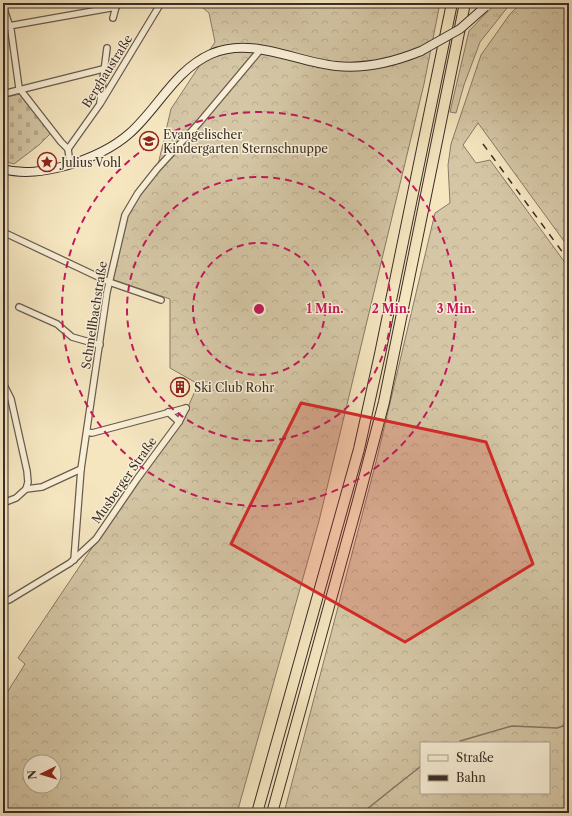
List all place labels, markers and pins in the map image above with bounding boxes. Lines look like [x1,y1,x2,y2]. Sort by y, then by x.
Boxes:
place label: Evangelischer Kindergarten Sternschnuppe [163,127,328,156]
school or university icon: Evangelischer Kindergarten Sternschnuppe [138,130,160,152]
place icon: Julius Vohl [36,151,58,173]
place label: Julius Vohl [59,155,122,170]
centre of rings [252,302,266,316]
building icon: Ski Club Rohr [169,376,191,398]
place label: Ski Club Rohr [194,380,274,395]

